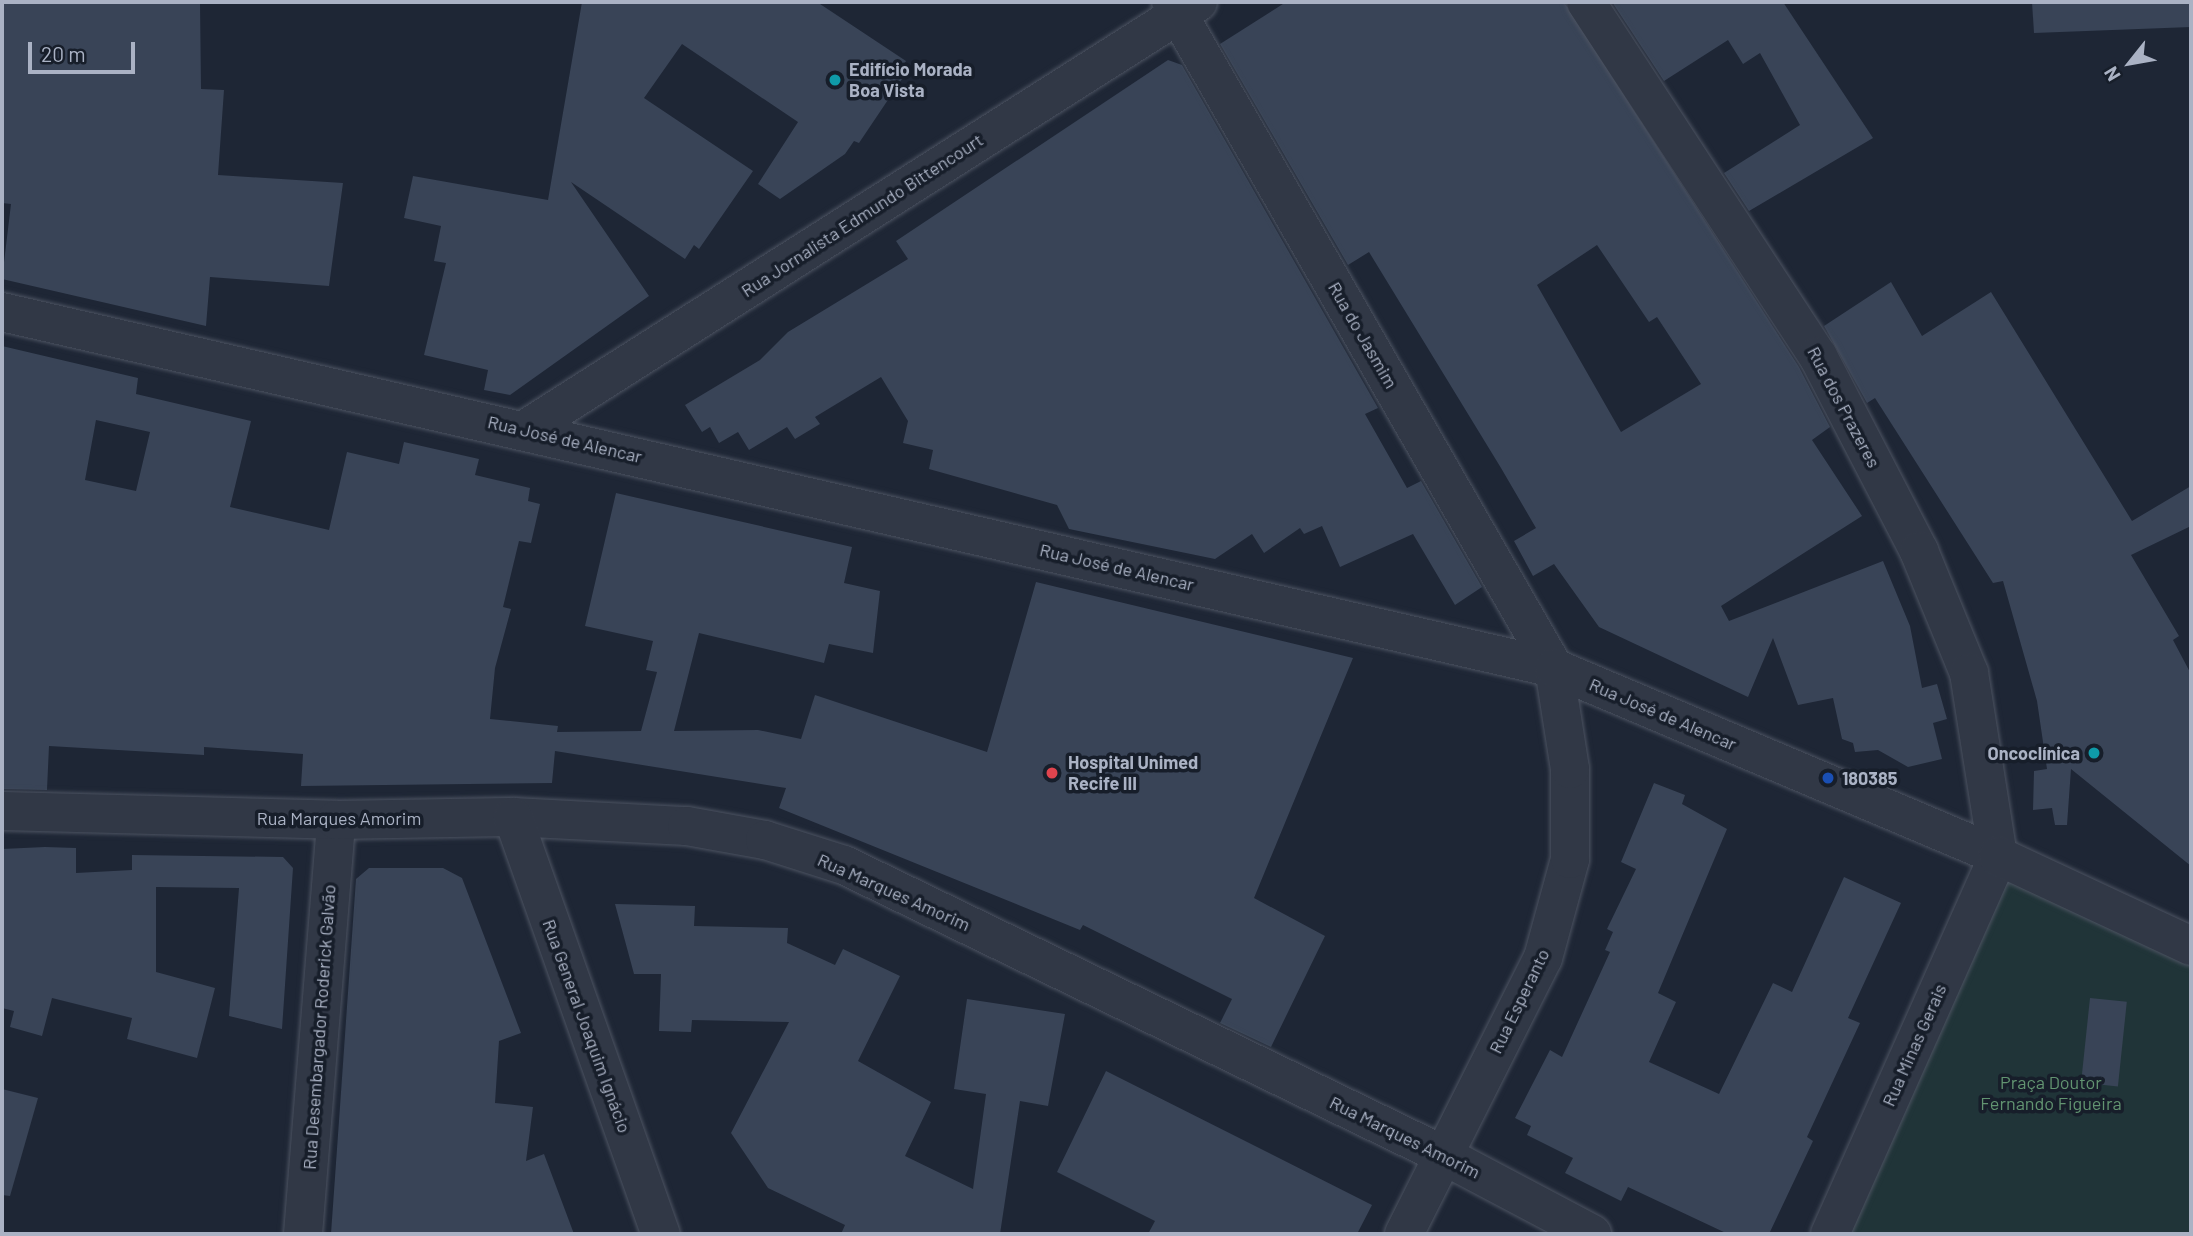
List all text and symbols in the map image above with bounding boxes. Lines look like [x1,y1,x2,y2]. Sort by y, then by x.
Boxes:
scale bar [32,28,138,72]
north arrow [2095,28,2165,98]
text: 20 m [41,41,86,66]
place label: Edifício Morada Boa Vista [849,59,972,102]
text: N [2098,63,2125,85]
marker: Edifício Morada Boa Vista [827,72,843,88]
street label: Rua Jornalista Edmundo Bittencourt [737,129,987,301]
street label: Rua do Jasmim [1324,278,1402,392]
street label: Rua dos Prazeres [1803,343,1885,471]
street label: Rua José de Alencar [486,411,644,467]
street label: Rua José de Alencar [1038,539,1196,595]
street label: Rua José de Alencar [1586,673,1740,755]
place label: Oncoclínica [1988,742,2080,764]
marker: Oncoclínica [2086,745,2102,761]
place label: Hospital Unimed Recife III [1068,752,1198,794]
marker: Hospital Unimed Recife III [1042,763,1062,783]
place label: 180385 [1842,767,1898,789]
marker: 180385 [1820,770,1836,786]
street label: Rua Marques Amorim [257,807,421,829]
street label: Rua Marques Amorim [814,849,974,935]
street label: Rua Desembargador Roderick Galvão [298,884,340,1170]
street label: Rua General Joaquim Ignácio [538,916,636,1136]
street label: Rua Esperanto [1484,945,1554,1057]
street label: Rua Minas Gerais [1877,980,1951,1110]
park label: Praça Doutor Fernando Figueira [1980,1072,2122,1114]
street label: Rua Marques Amorim [1326,1091,1484,1183]

